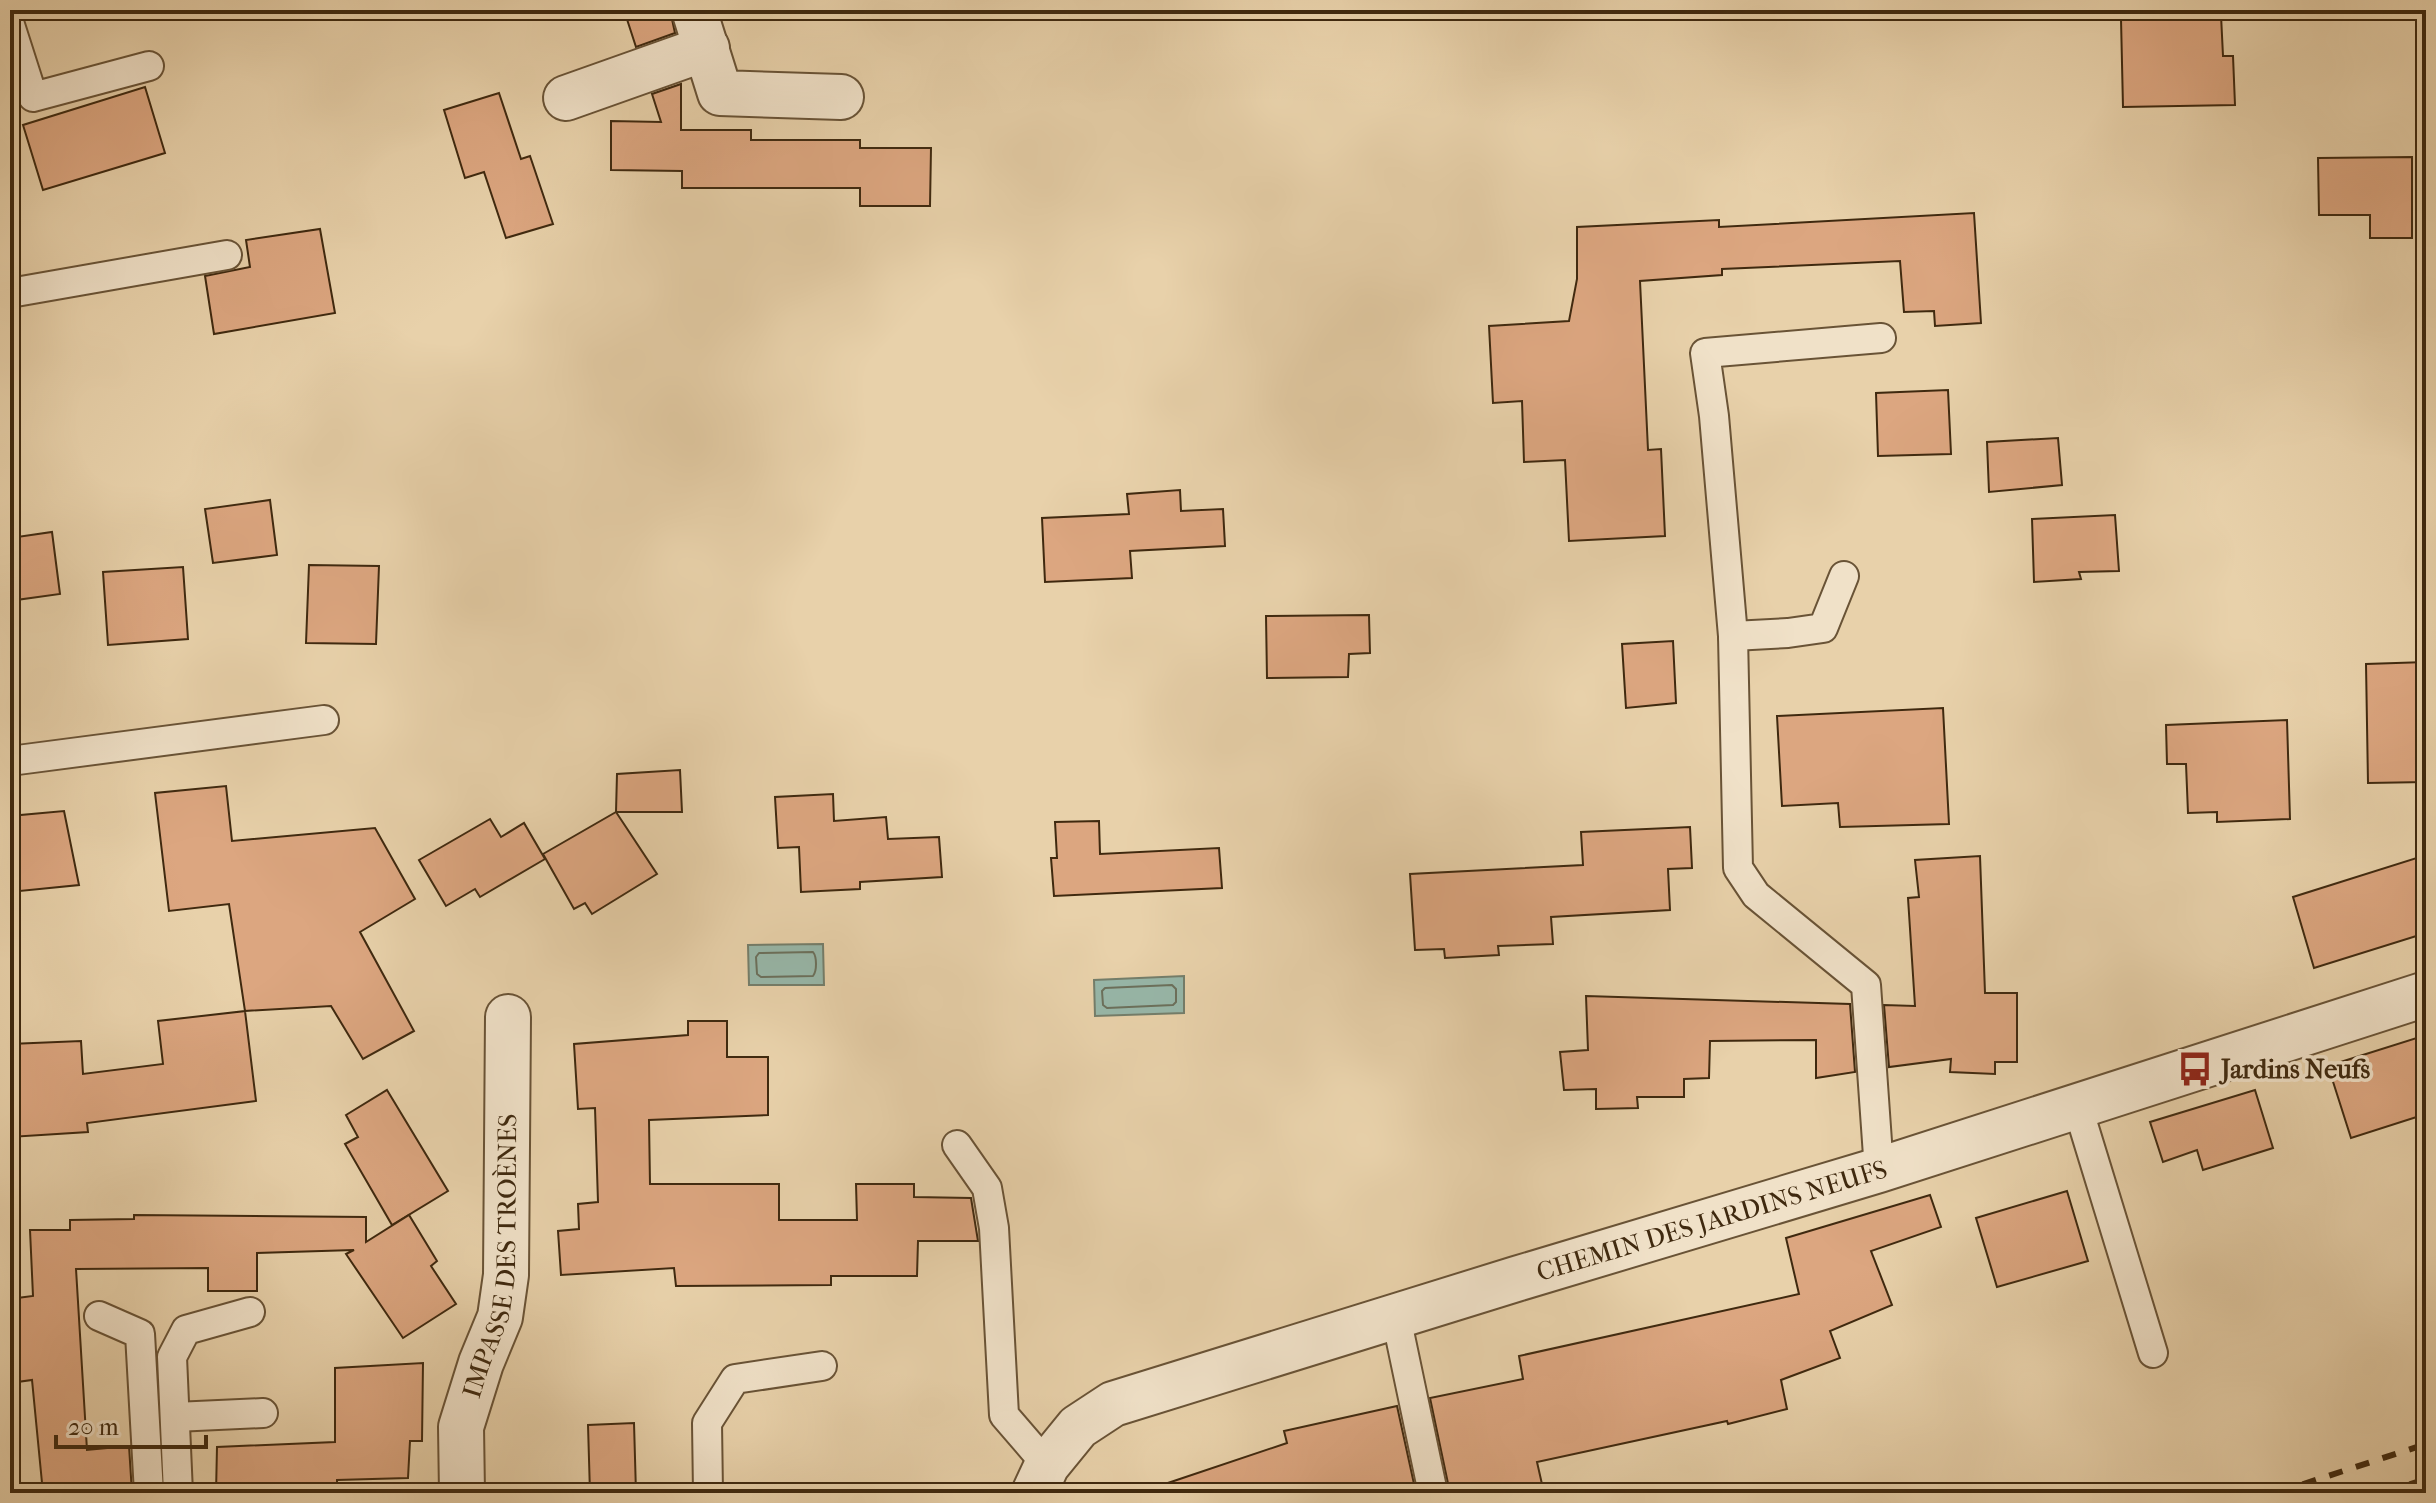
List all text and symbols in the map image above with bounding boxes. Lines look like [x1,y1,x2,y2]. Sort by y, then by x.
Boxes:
bus stop icon: Jardins Neufs [2176,1050,2214,1088]
place label: Jardins Neufs [2218,1054,2370,1085]
street label: IMPASSE DES TROÈNES [456,1114,523,1402]
street label: CHEMIN DES JARDINS NEUFS [1533,1153,1891,1287]
scale bar [56,1399,206,1449]
text: 20 m [68,1413,119,1441]

